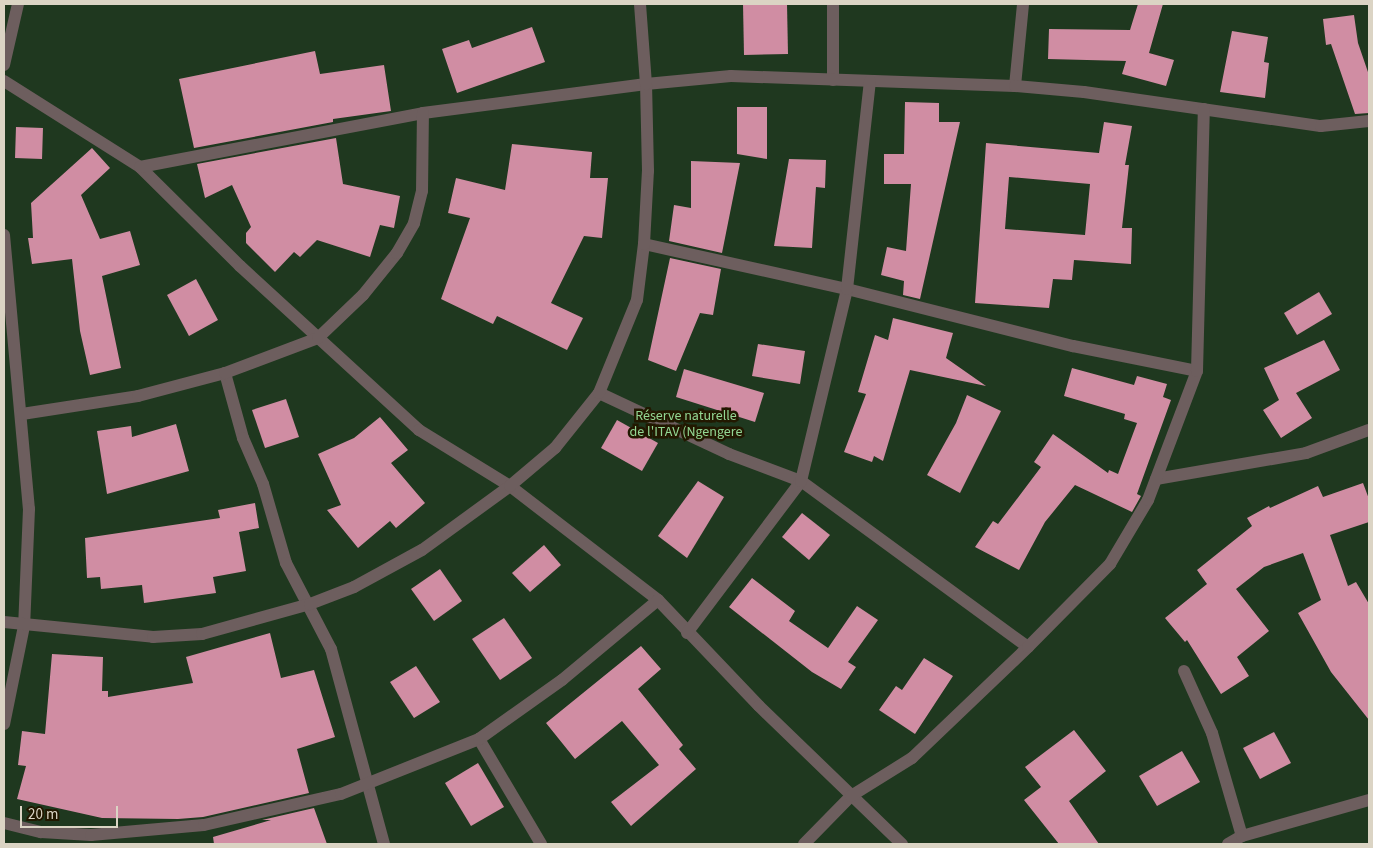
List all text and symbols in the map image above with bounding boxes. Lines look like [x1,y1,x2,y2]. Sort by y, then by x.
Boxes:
park label: Réserve naturelle de l'ITAV (Ngengere [630,408,742,441]
scale bar [22,796,120,828]
text: 20 m [28,804,58,825]

